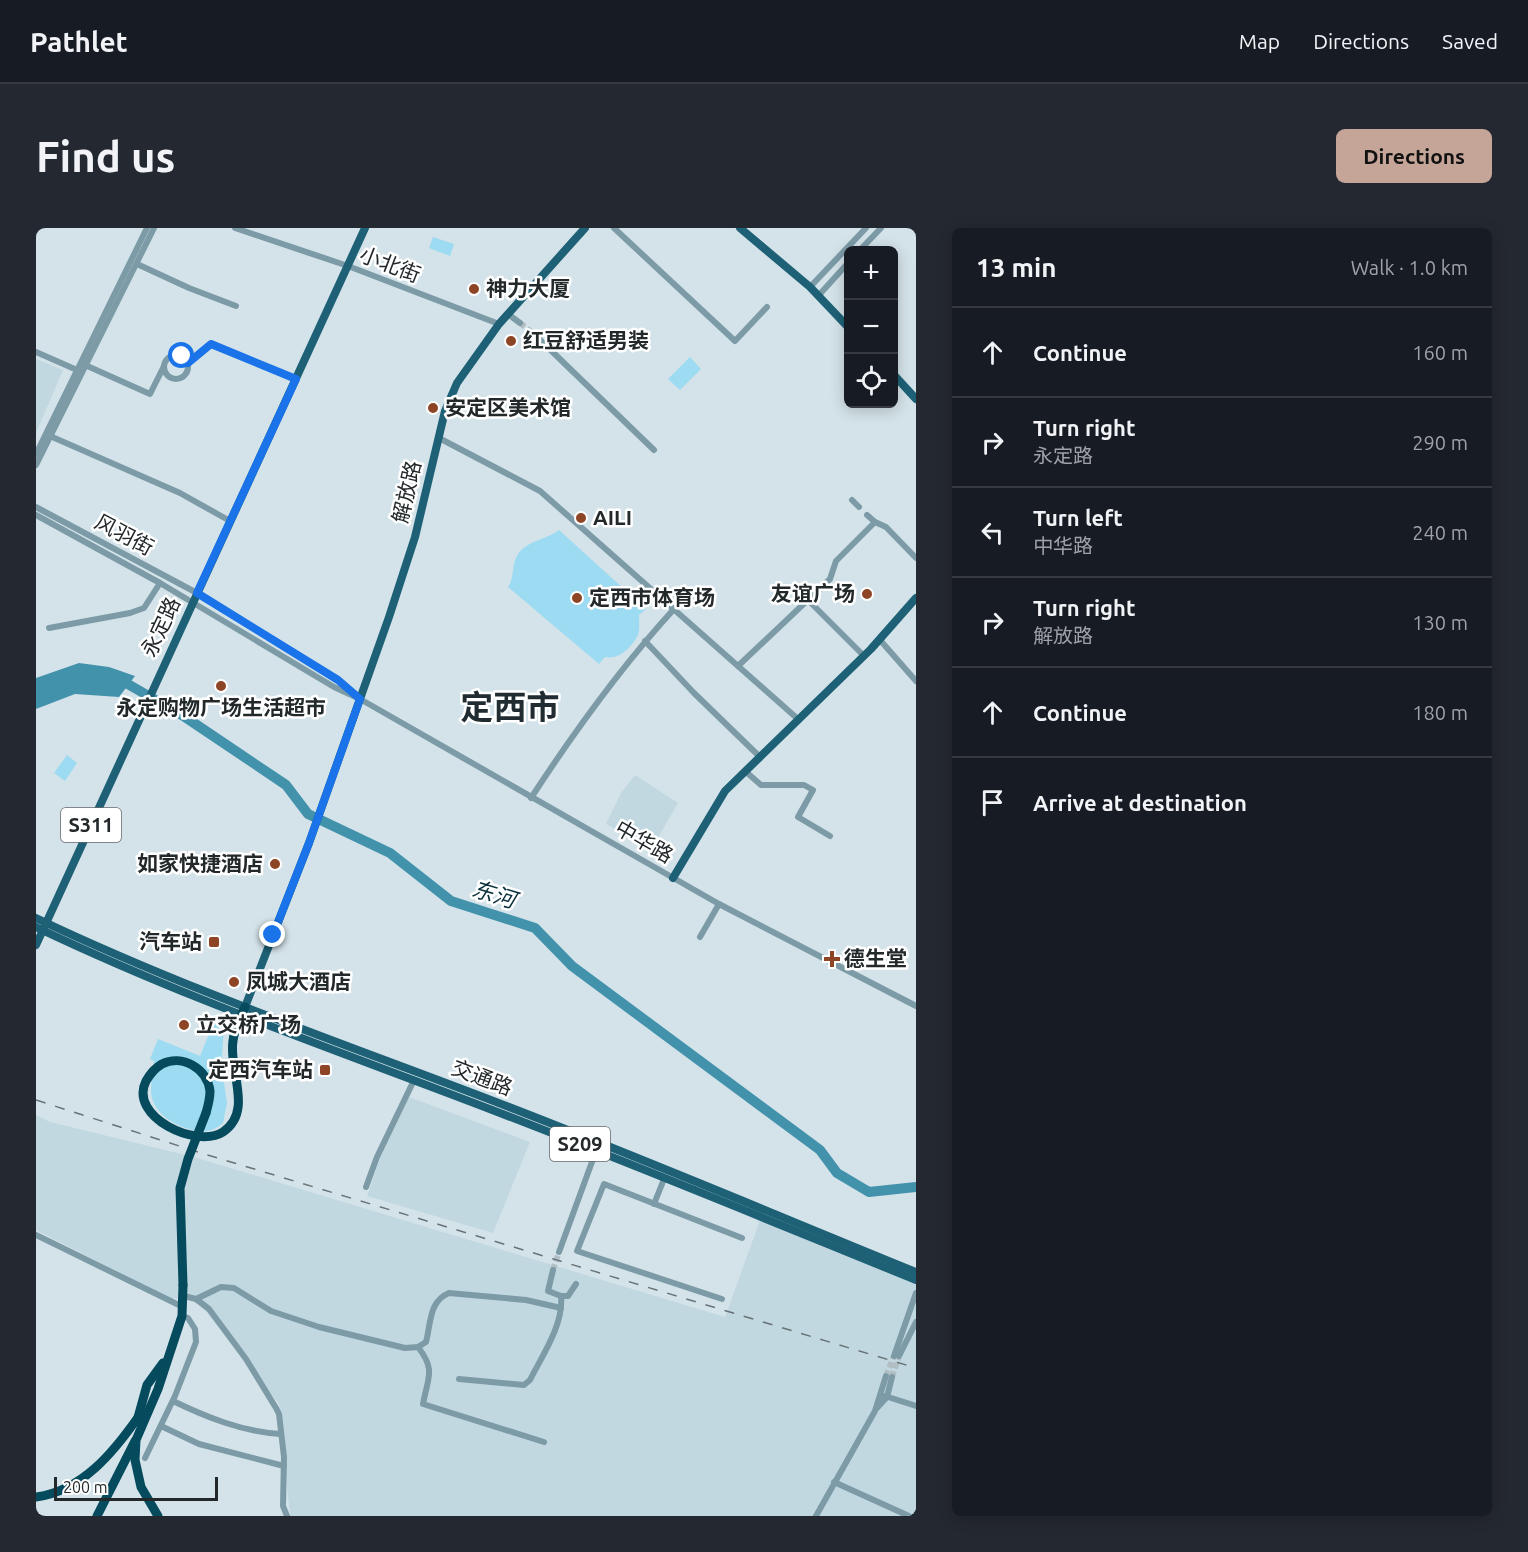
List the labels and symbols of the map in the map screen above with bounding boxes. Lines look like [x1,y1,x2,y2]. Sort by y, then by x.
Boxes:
street label: 小北街 [357,242,424,287]
place label: 神力大厦 [486,276,570,300]
marker: 神力大厦 [467,282,481,296]
place label: 红豆舒适男装 [523,328,649,352]
marker: 红豆舒适男装 [504,334,518,348]
route start [168,342,194,368]
place label: 安定区美术馆 [445,395,571,419]
marker: 安定区美术馆 [426,401,440,415]
street label: 解放路 [387,458,425,525]
place label: AILI [593,505,632,529]
street label: 风羽街 [91,509,158,560]
marker: AILI [574,511,588,525]
place label: 友谊广场 [771,581,855,605]
place label: 定西市体育场 [589,585,715,609]
marker: 友谊广场 [860,587,874,601]
marker: 定西市体育场 [570,591,584,605]
street label: 永定路 [136,593,184,660]
marker: 永定购物广场生活超市 [214,679,228,693]
district label: 定西市 [461,688,560,725]
place label: 永定购物广场生活超市 [116,695,326,719]
road number: S311 [61,808,121,842]
street label: 中华路 [611,815,678,867]
place label: 如家快捷酒店 [137,851,263,875]
marker: 如家快捷酒店 [268,857,282,871]
water label: 东河 [469,875,523,913]
route end [259,921,285,947]
place label: 汽车站 [139,929,202,953]
marker: 汽车站 [207,935,221,949]
place label: 德生堂 [844,946,907,970]
marker: 德生堂 [825,952,839,966]
place label: 凤城大酒店 [246,969,351,993]
marker: 凤城大酒店 [227,975,241,989]
place label: 立交桥广场 [196,1012,301,1036]
marker: 立交桥广场 [177,1018,191,1032]
street label: 交通路 [449,1055,516,1100]
place label: 定西汽车站 [208,1057,313,1081]
marker: 定西汽车站 [318,1063,332,1077]
road number: S209 [550,1127,610,1161]
scale bar [54,1474,218,1502]

